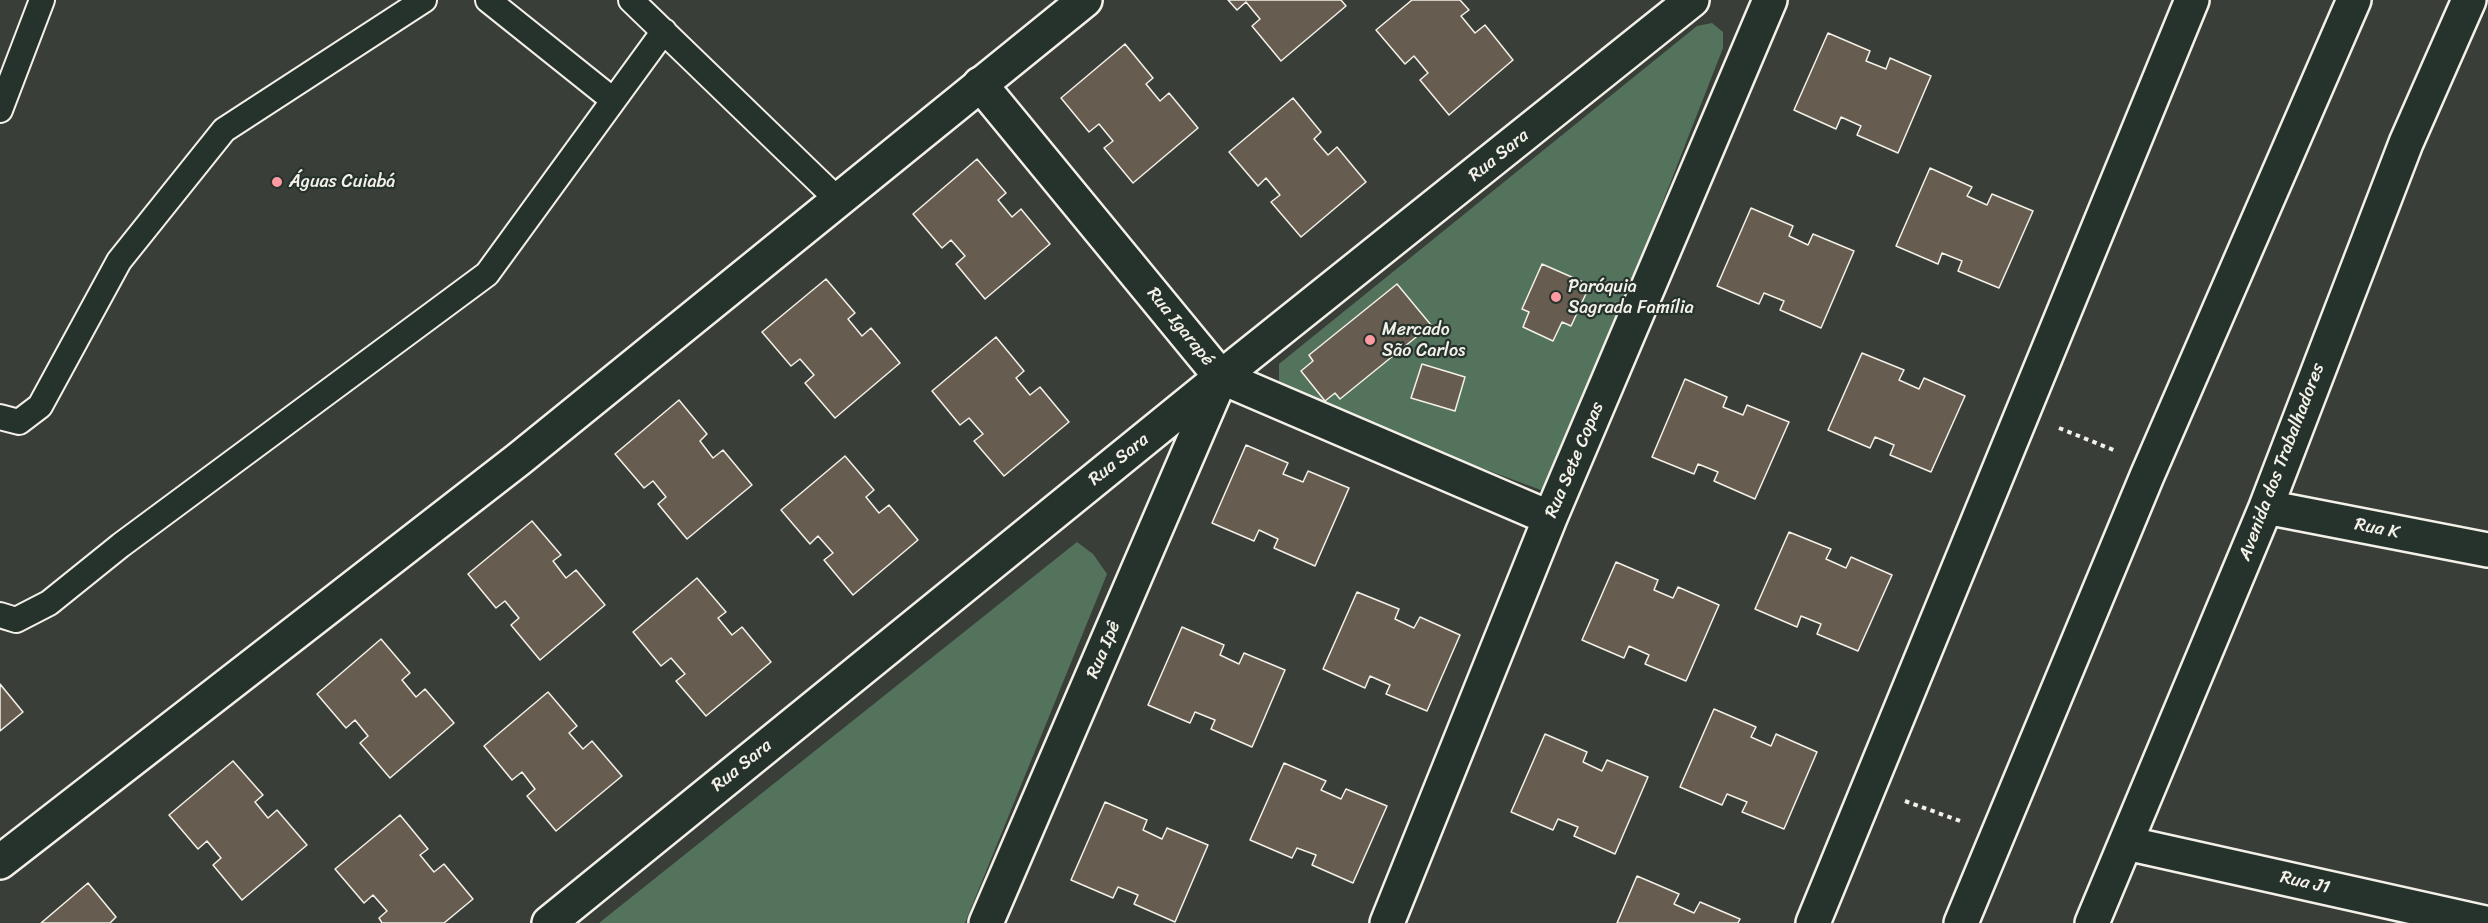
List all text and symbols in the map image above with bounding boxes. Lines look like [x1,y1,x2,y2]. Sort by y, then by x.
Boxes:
street label: Rua Sara [1465,125,1533,187]
place label: Águas Cuiabá [289,171,395,193]
marker: Águas Cuiabá [270,175,284,189]
place label: Paróquia Sagrada Família [1568,276,1694,318]
street label: Rua Igarapé [1142,283,1218,371]
marker: Paróquia Sagrada Família [1549,290,1563,304]
place label: Mercado São Carlos [1382,319,1465,362]
marker: Mercado São Carlos [1363,333,1377,347]
street label: Avenida dos Trabalhadores [2234,360,2330,564]
street label: Rua Sete Copas [1541,399,1609,521]
street label: Rua Sara [1085,429,1153,491]
street label: Rua K [2353,514,2401,544]
street label: Rua Ipê [1082,618,1126,682]
street label: Rua Sara [708,735,776,797]
street label: Rua J1 [2278,867,2332,899]

